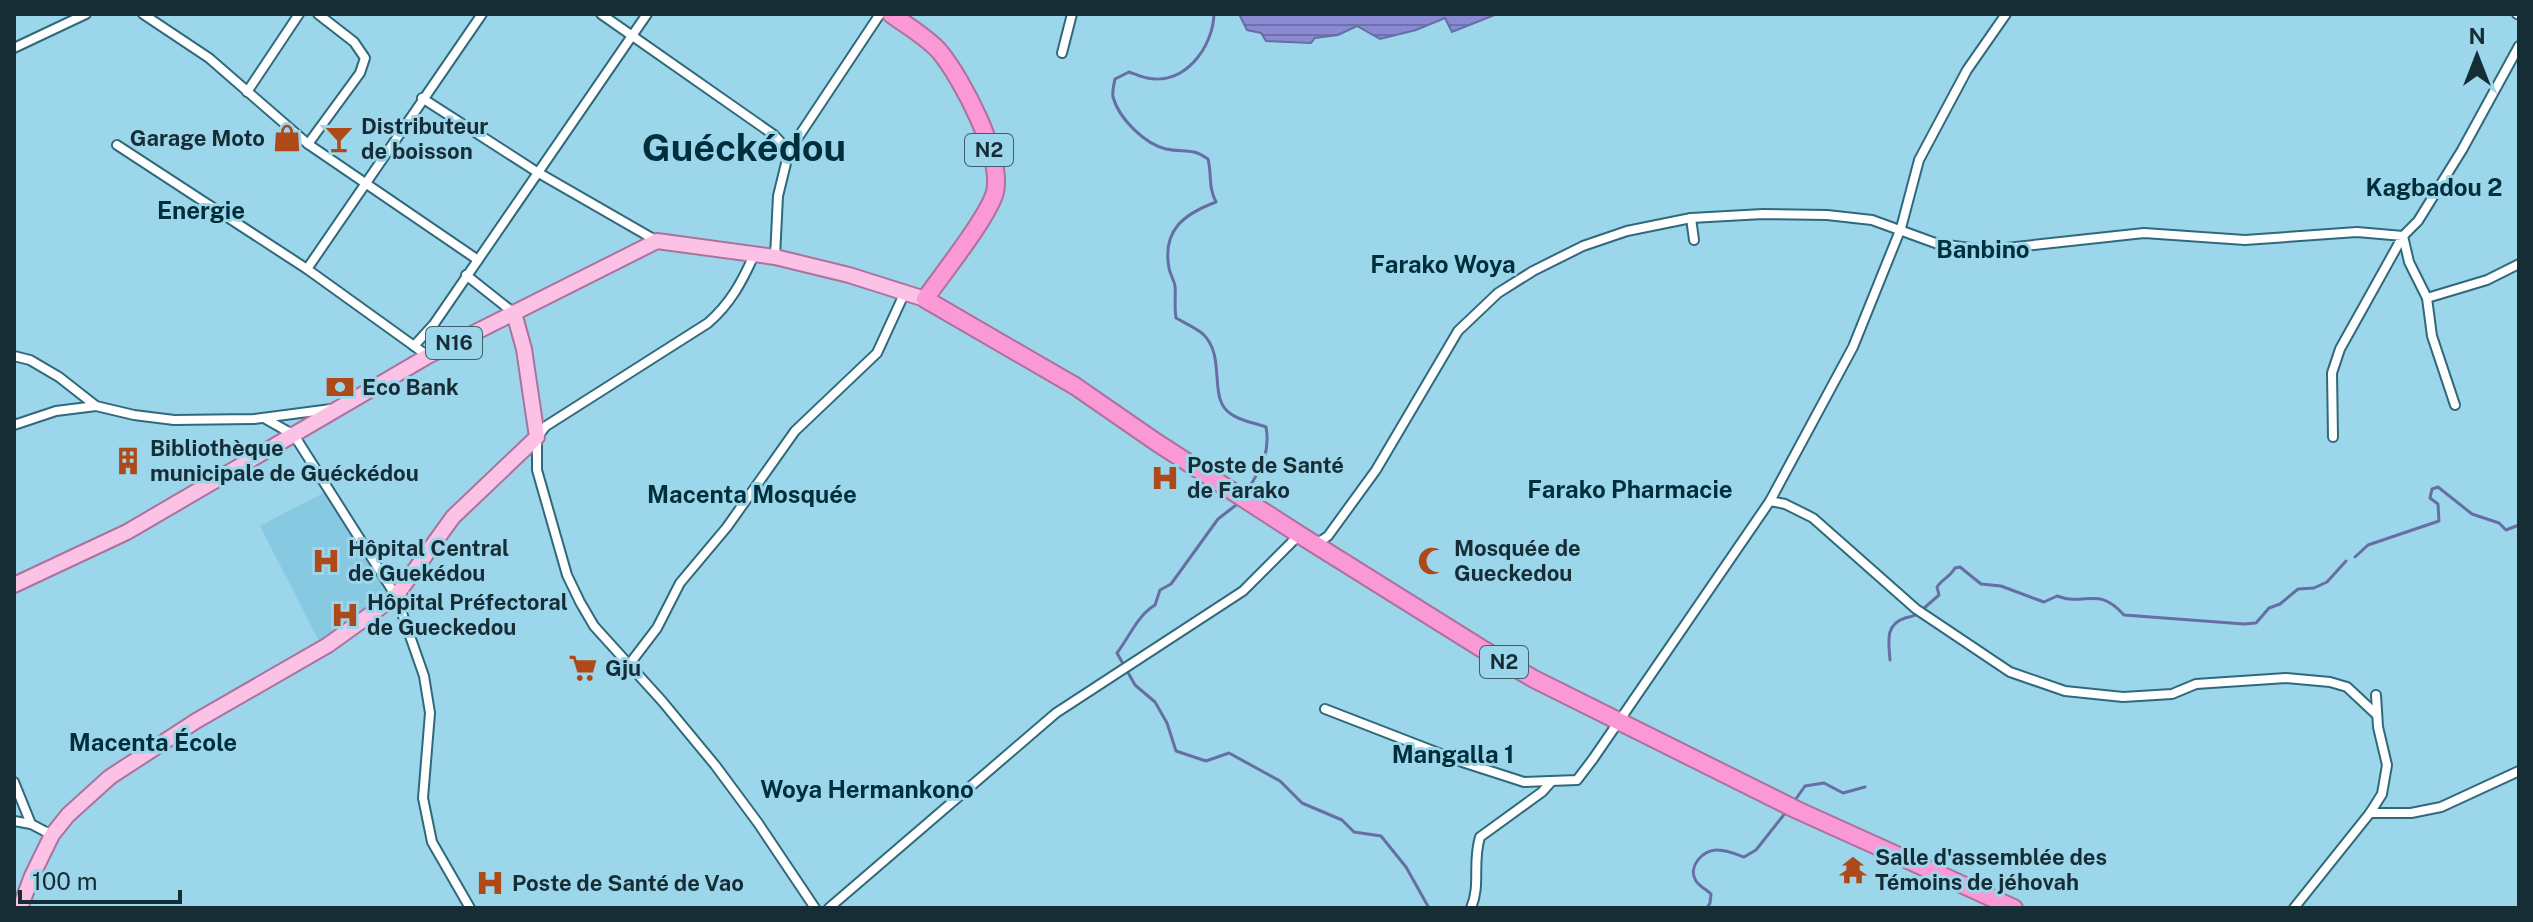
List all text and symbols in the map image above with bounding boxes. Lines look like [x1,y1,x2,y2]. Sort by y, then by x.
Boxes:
north arrow [2437,16,2517,96]
text: N [2468,23,2486,49]
place label: Distributeur de boisson [361,113,488,164]
shop icon: Garage Moto [272,123,302,153]
bar icon: Distributeur de boisson [324,124,354,154]
place label: Garage Moto [130,125,265,151]
district label: Guéckédou [642,125,846,170]
road number: N2 [965,134,1013,166]
district label: Kagbadou 2 [2366,173,2503,201]
district label: Energie [157,196,245,224]
district label: Banbino [1936,235,2030,263]
district label: Farako Woya [1370,250,1516,278]
road number: N16 [426,327,482,359]
bank icon: Eco Bank [325,372,355,402]
place label: Eco Bank [362,374,459,400]
place label: Bibliothèque municipale de Guéckédou [150,435,419,486]
building icon: Bibliothèque municipale de Guéckédou [113,446,143,476]
place label: Poste de Santé de Farako [1187,452,1344,503]
hospital icon: Poste de Santé de Farako [1150,463,1180,493]
district label: Farako Pharmacie [1527,475,1733,503]
district label: Macenta Mosquée [647,480,857,508]
place label: Hôpital Central de Guekédou [348,535,509,586]
place label: Mosquée de Gueckedou [1454,535,1581,586]
hospital icon: Hôpital Central de Guekédou [311,546,341,576]
mosque icon: Mosquée de Gueckedou [1417,546,1447,576]
place label: Hôpital Préfectoral de Gueckedou [367,589,568,640]
hospital icon: Hôpital Préfectoral de Gueckedou [330,600,360,630]
road number: N2 [1480,646,1528,678]
supermarket icon: Gju [568,653,598,683]
place label: Gju [605,655,641,681]
district label: Macenta École [69,728,237,756]
district label: Mangalla 1 [1392,740,1514,768]
district label: Woya Hermankono [760,775,974,803]
place label: Salle d'assemblée des Témoins de jéhovah [1875,844,2107,895]
scale bar [20,854,180,904]
temple icon: Salle d'assemblée des Témoins de jéhovah [1838,855,1868,885]
text: 100 m [32,867,98,895]
hospital icon: Poste de Santé de Vao [475,868,505,898]
place label: Poste de Santé de Vao [512,870,744,896]

